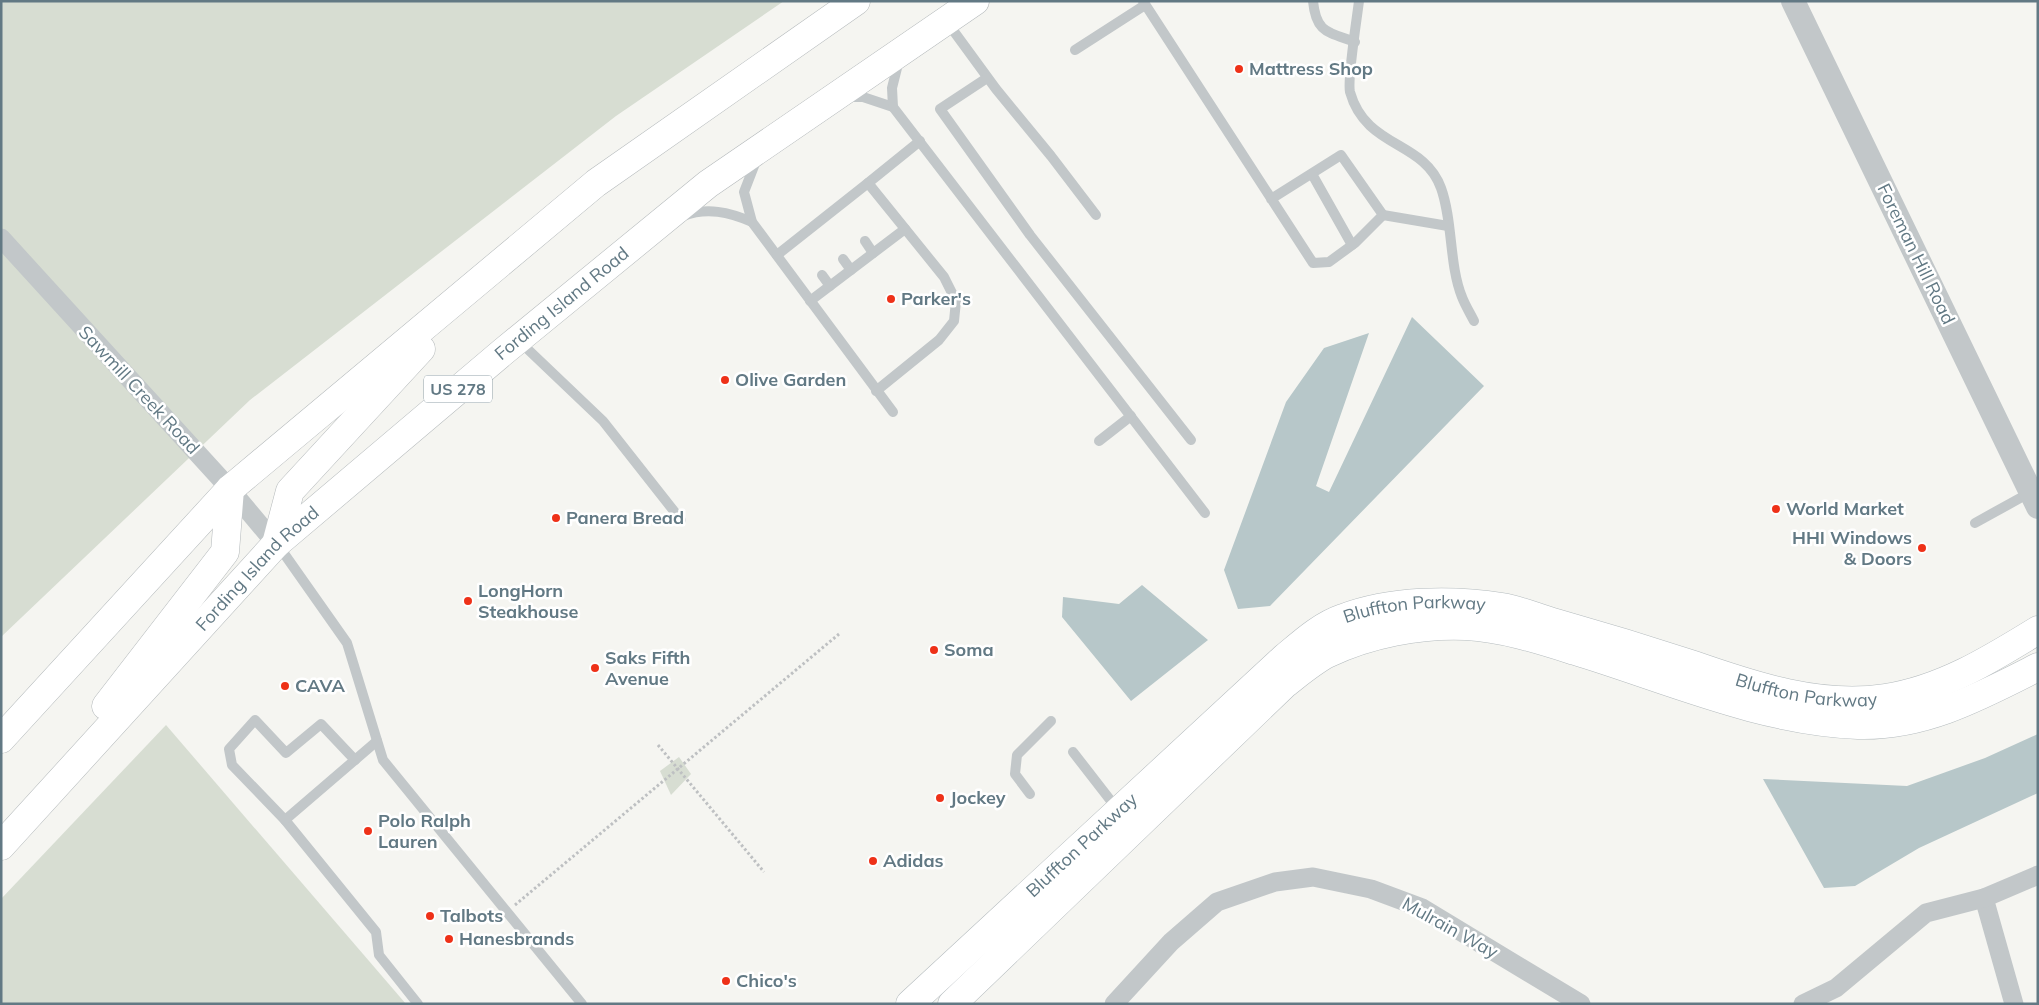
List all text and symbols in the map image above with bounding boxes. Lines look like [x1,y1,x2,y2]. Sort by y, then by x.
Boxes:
place label: Mattress Shop [1249,57,1373,80]
marker: Mattress Shop [1233,63,1245,75]
street label: Foreman Hill Road [1872,180,1960,328]
street label: Fording Island Road [490,242,633,365]
place label: Parker's [901,287,971,310]
marker: Parker's [885,293,897,305]
street label: Sawmill Creek Road [74,321,205,459]
place label: Olive Garden [735,368,846,391]
marker: Olive Garden [719,374,731,386]
road number: US 278 [424,376,492,402]
place label: World Market [1786,497,1904,520]
street label: Fording Island Road [191,501,323,636]
marker: World Market [1770,503,1782,515]
place label: Panera Bread [566,506,684,529]
marker: Panera Bread [550,512,562,524]
place label: HHI Windows & Doors [1792,526,1912,570]
marker: HHI Windows & Doors [1916,542,1928,554]
place label: LongHorn Steakhouse [478,579,578,623]
street label: Bluffton Parkway [1340,590,1487,628]
marker: LongHorn Steakhouse [462,595,474,607]
place label: Soma [944,638,994,661]
marker: Soma [928,644,940,656]
place label: Saks Fifth Avenue [605,646,690,690]
marker: Saks Fifth Avenue [589,662,601,674]
street label: Bluffton Parkway [1733,668,1879,712]
place label: CAVA [295,674,345,697]
marker: CAVA [279,680,291,692]
place label: Jockey [950,786,1006,809]
street label: Bluffton Parkway [1021,787,1142,902]
marker: Jockey [934,792,946,804]
place label: Polo Ralph Lauren [378,809,471,853]
marker: Polo Ralph Lauren [362,825,374,837]
place label: Adidas [883,849,944,872]
marker: Adidas [867,855,879,867]
street label: Mulrain Way [1398,892,1503,964]
place label: Talbots [440,904,503,927]
marker: Talbots [424,910,436,922]
place label: Hanesbrands [459,927,574,950]
marker: Hanesbrands [443,933,455,945]
place label: Chico's [736,969,797,992]
marker: Chico's [720,975,732,987]

